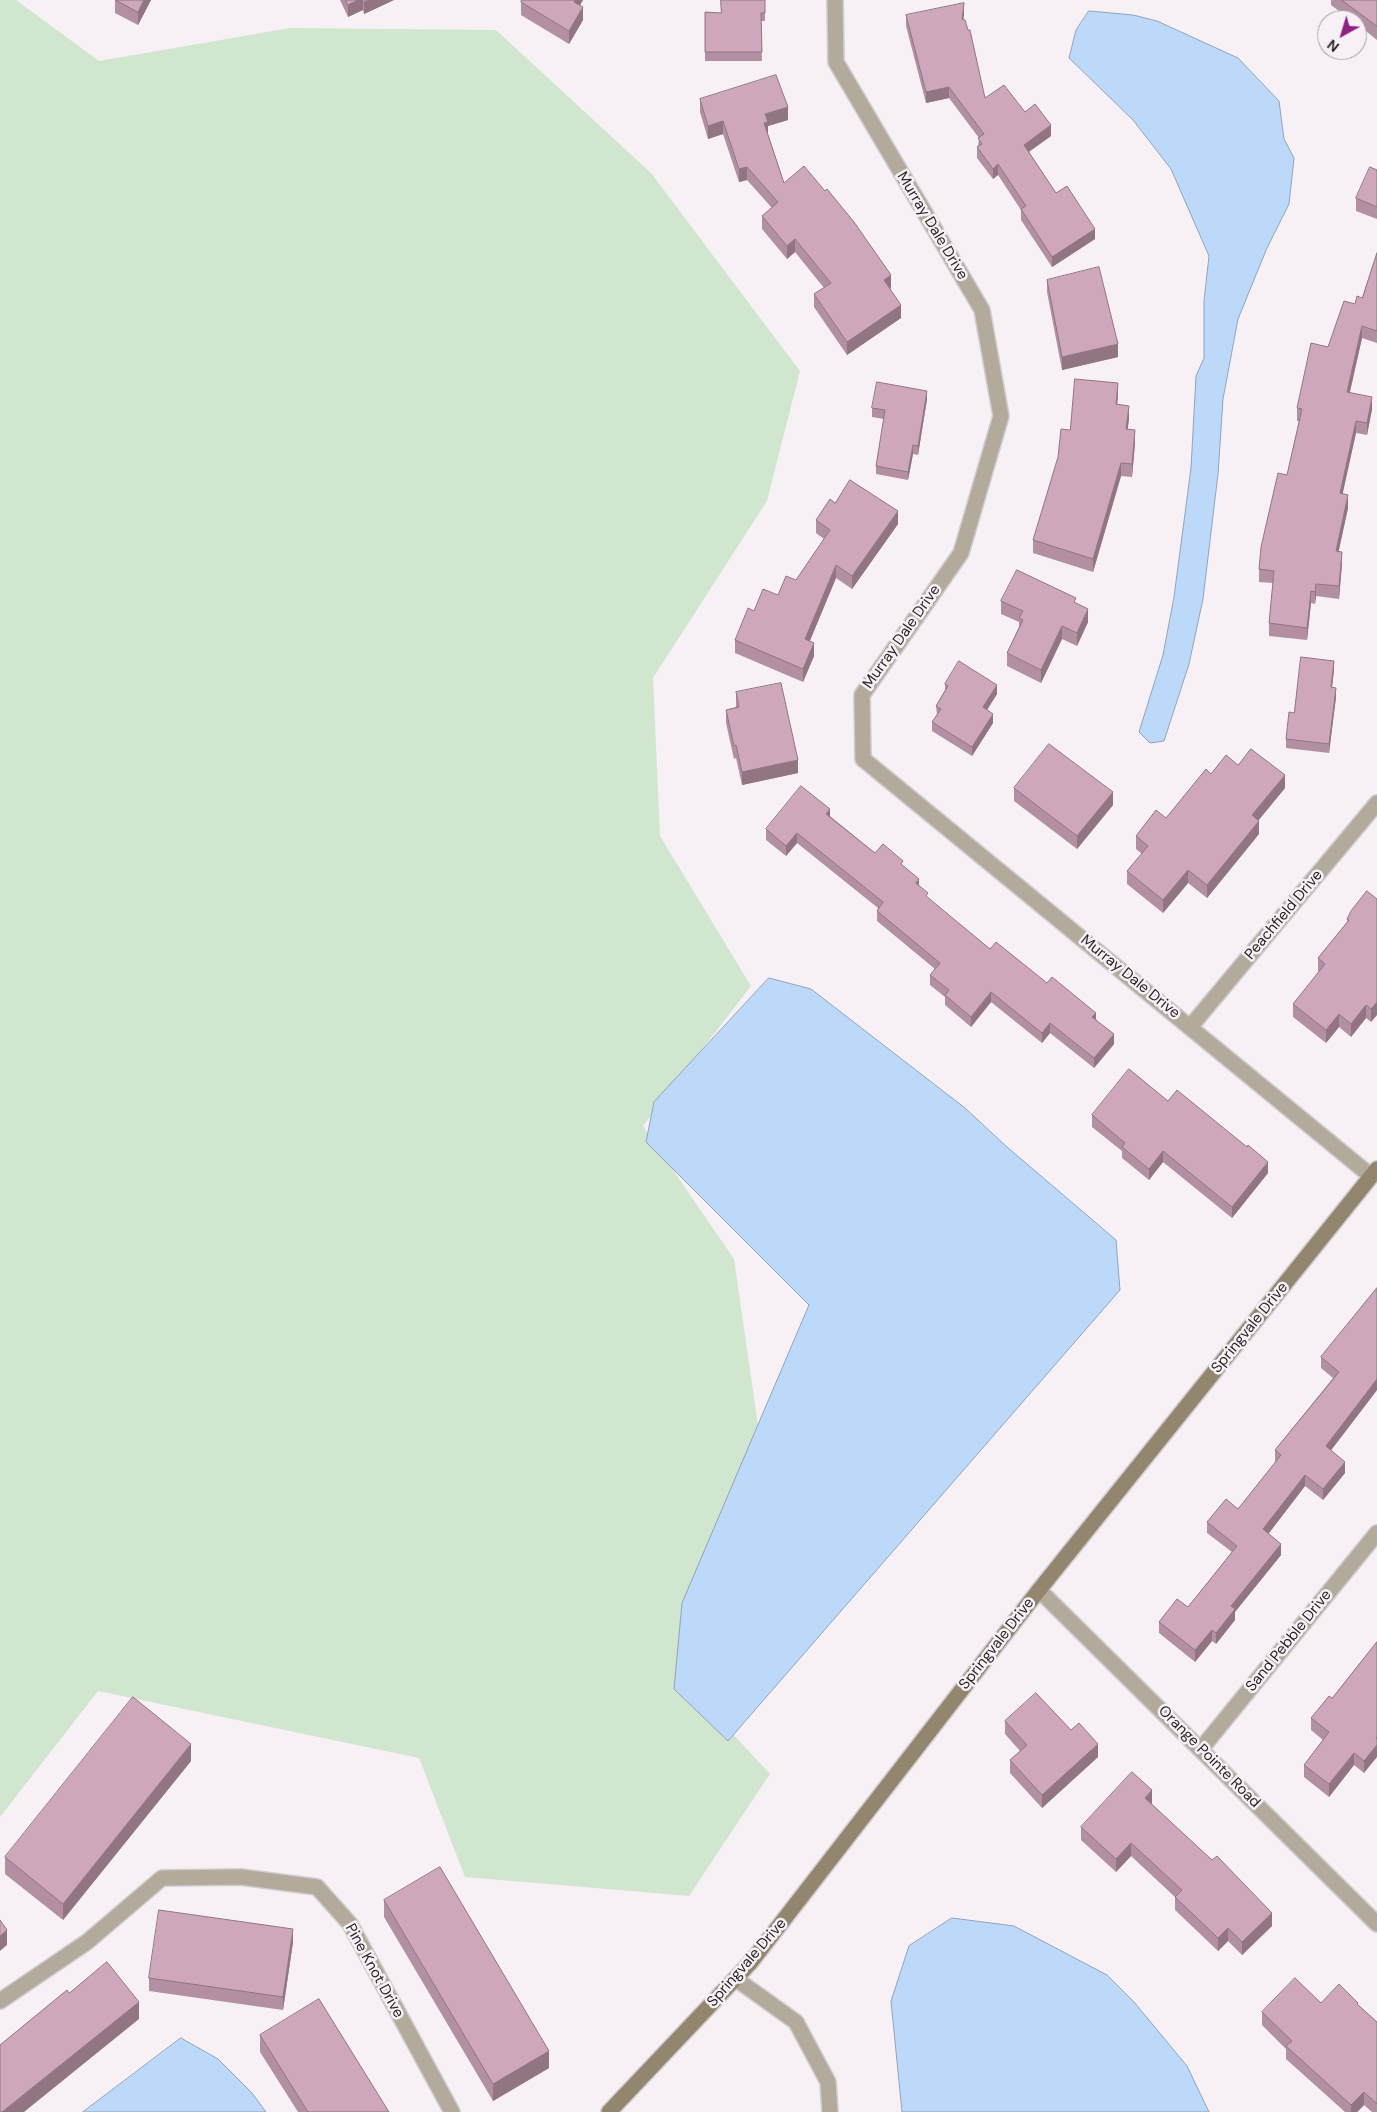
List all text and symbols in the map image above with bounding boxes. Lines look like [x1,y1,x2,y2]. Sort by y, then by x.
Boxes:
north arrow [1317,10,1367,60]
text: N [1324,36,1343,56]
street label: Murray Dale Drive [893,169,971,283]
street label: Murray Dale Drive [860,582,944,692]
street label: Peachfield Drive [1241,867,1327,963]
street label: Murray Dale Drive [1077,931,1183,1023]
street label: Springvale Drive [1208,1279,1292,1377]
street label: Sand Pebble Drive [1242,1586,1336,1696]
street label: Springvale Drive [956,1595,1038,1693]
street label: Orange Pointe Road [1154,1702,1264,1812]
street label: Springvale Drive [704,1915,790,2011]
street label: Pine Knot Drive [341,1921,407,2021]

